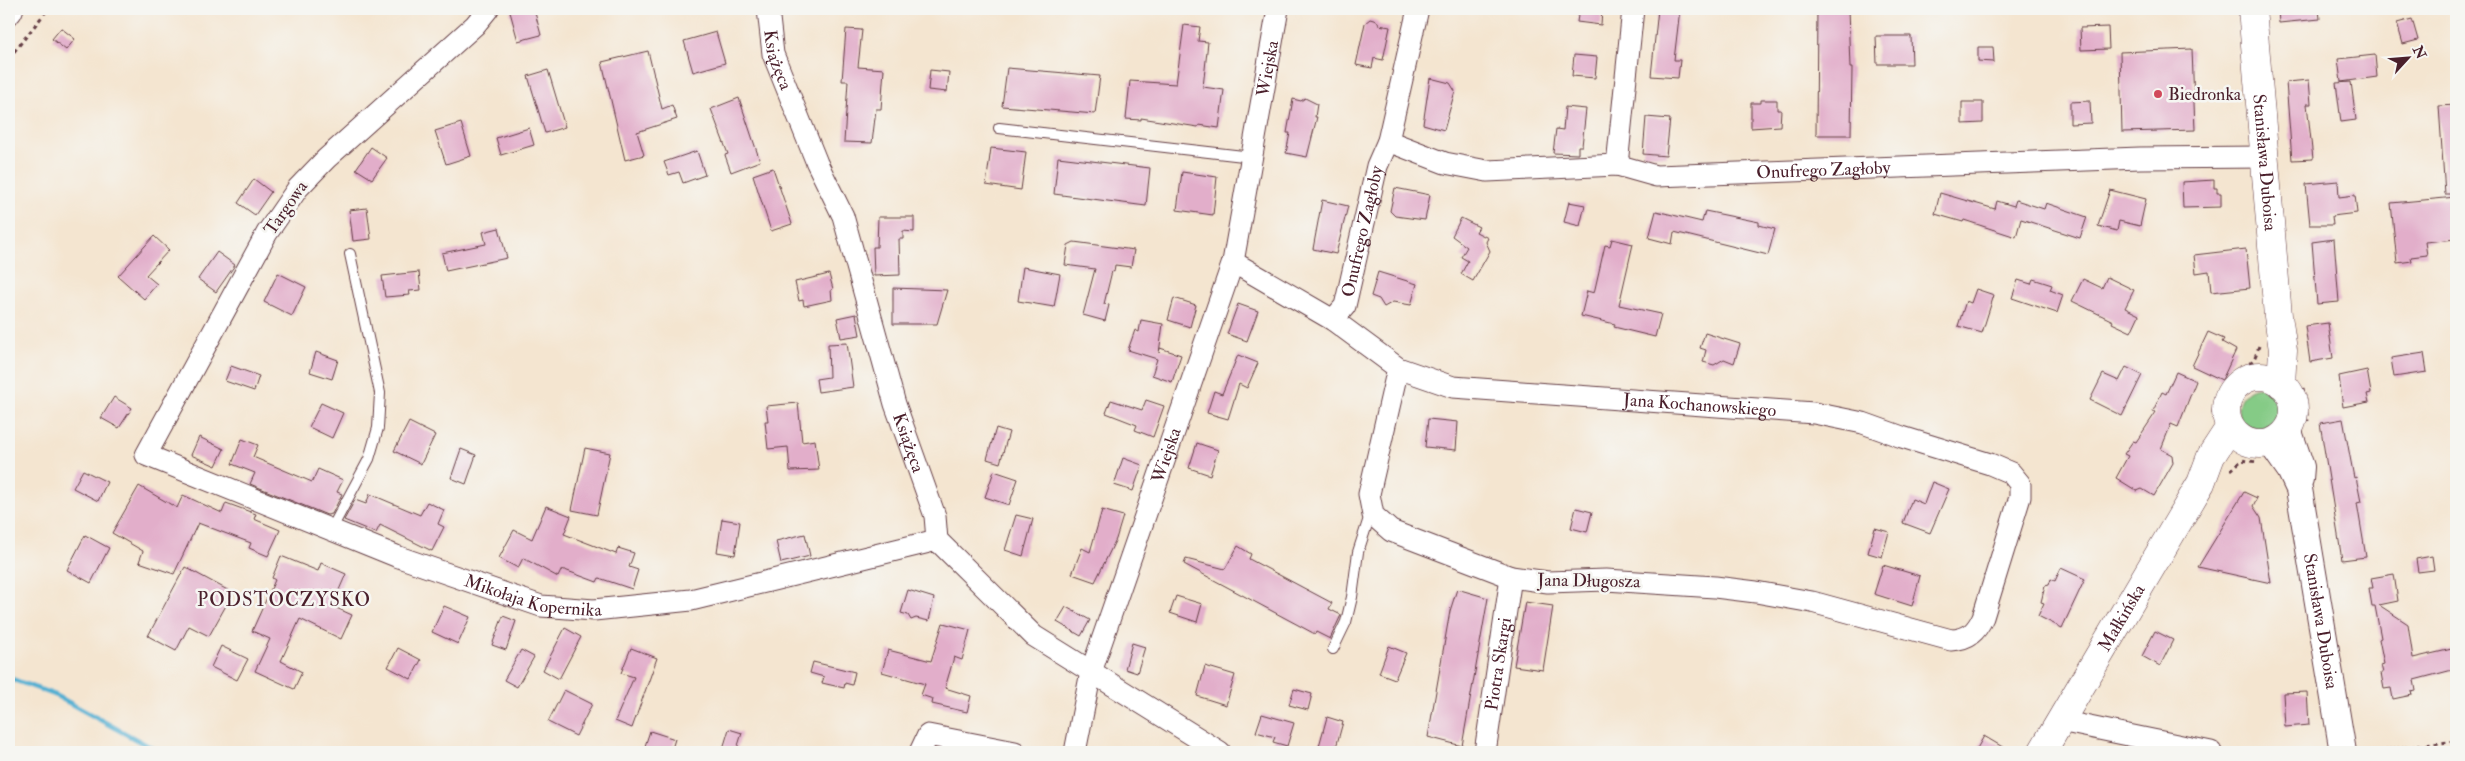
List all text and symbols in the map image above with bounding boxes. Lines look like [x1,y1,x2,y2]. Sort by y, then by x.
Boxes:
street label: Książęca [759,29,798,94]
north arrow [2382,32,2432,82]
street label: Wiejska [1251,38,1284,99]
text: N [2408,42,2430,62]
place label: Biedronka [2168,83,2242,106]
marker: Biedronka [2152,88,2164,100]
street label: Stanisława Duboisa [2248,93,2282,232]
street label: Onufrego Zagłoby [1756,156,1892,184]
street label: Onufrego Zagłoby [1336,162,1388,299]
street label: Targowa [259,176,313,240]
street label: Jana Kochanowskiego [1621,388,1777,422]
street label: Książęca [888,410,930,476]
street label: Wiejska [1146,424,1186,487]
street label: Stanisława Duboisa [2298,552,2344,691]
street label: Mikołaja Kopernika [461,569,603,622]
street label: Jana Długosza [1536,569,1641,593]
street label: Małkińska [2093,579,2150,655]
district label: PODSTOCZYSKO [197,588,371,612]
street label: Piotra Skargi [1480,616,1516,712]

